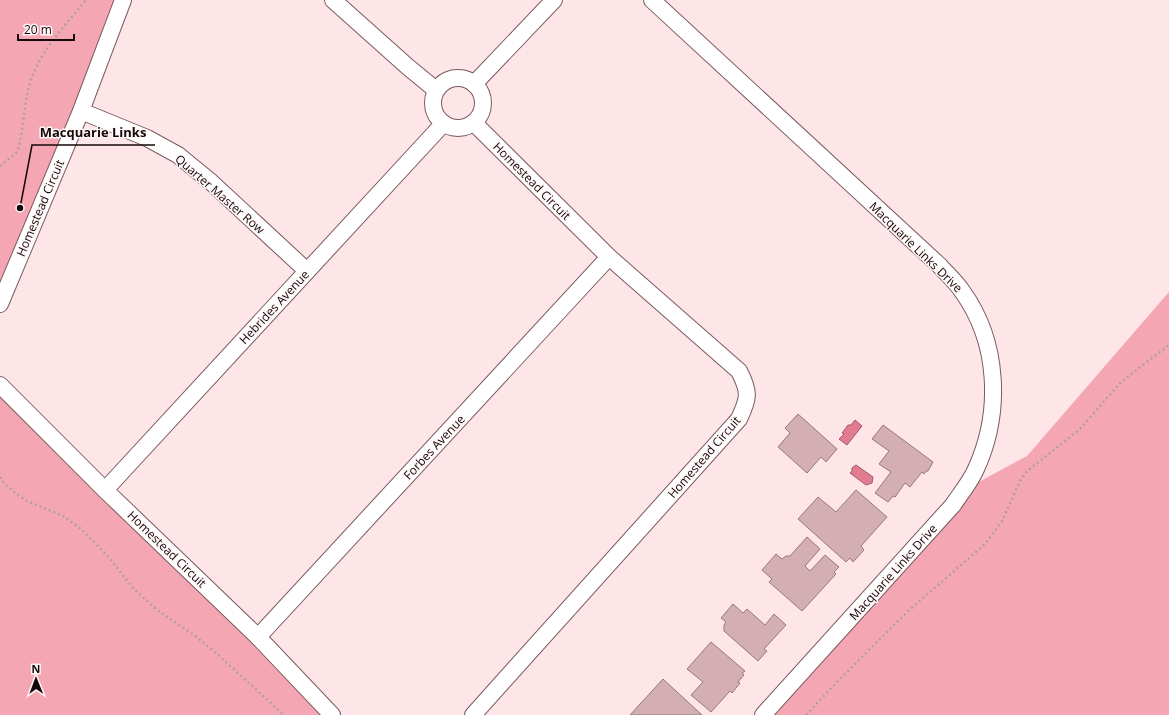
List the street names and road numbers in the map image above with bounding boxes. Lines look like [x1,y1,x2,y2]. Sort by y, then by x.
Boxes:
street label: Homestead Circuit [489,138,575,224]
street label: Quarter Master Row [172,150,269,238]
street label: Homestead Circuit [12,157,68,259]
street label: Macquarie Links Drive [866,198,967,296]
street label: Hebrides Avenue [235,266,313,348]
street label: Forbes Avenue [399,411,469,483]
street label: Homestead Circuit [664,412,744,502]
street label: Homestead Circuit [124,507,210,591]
street label: Macquarie Links Drive [845,520,941,624]

